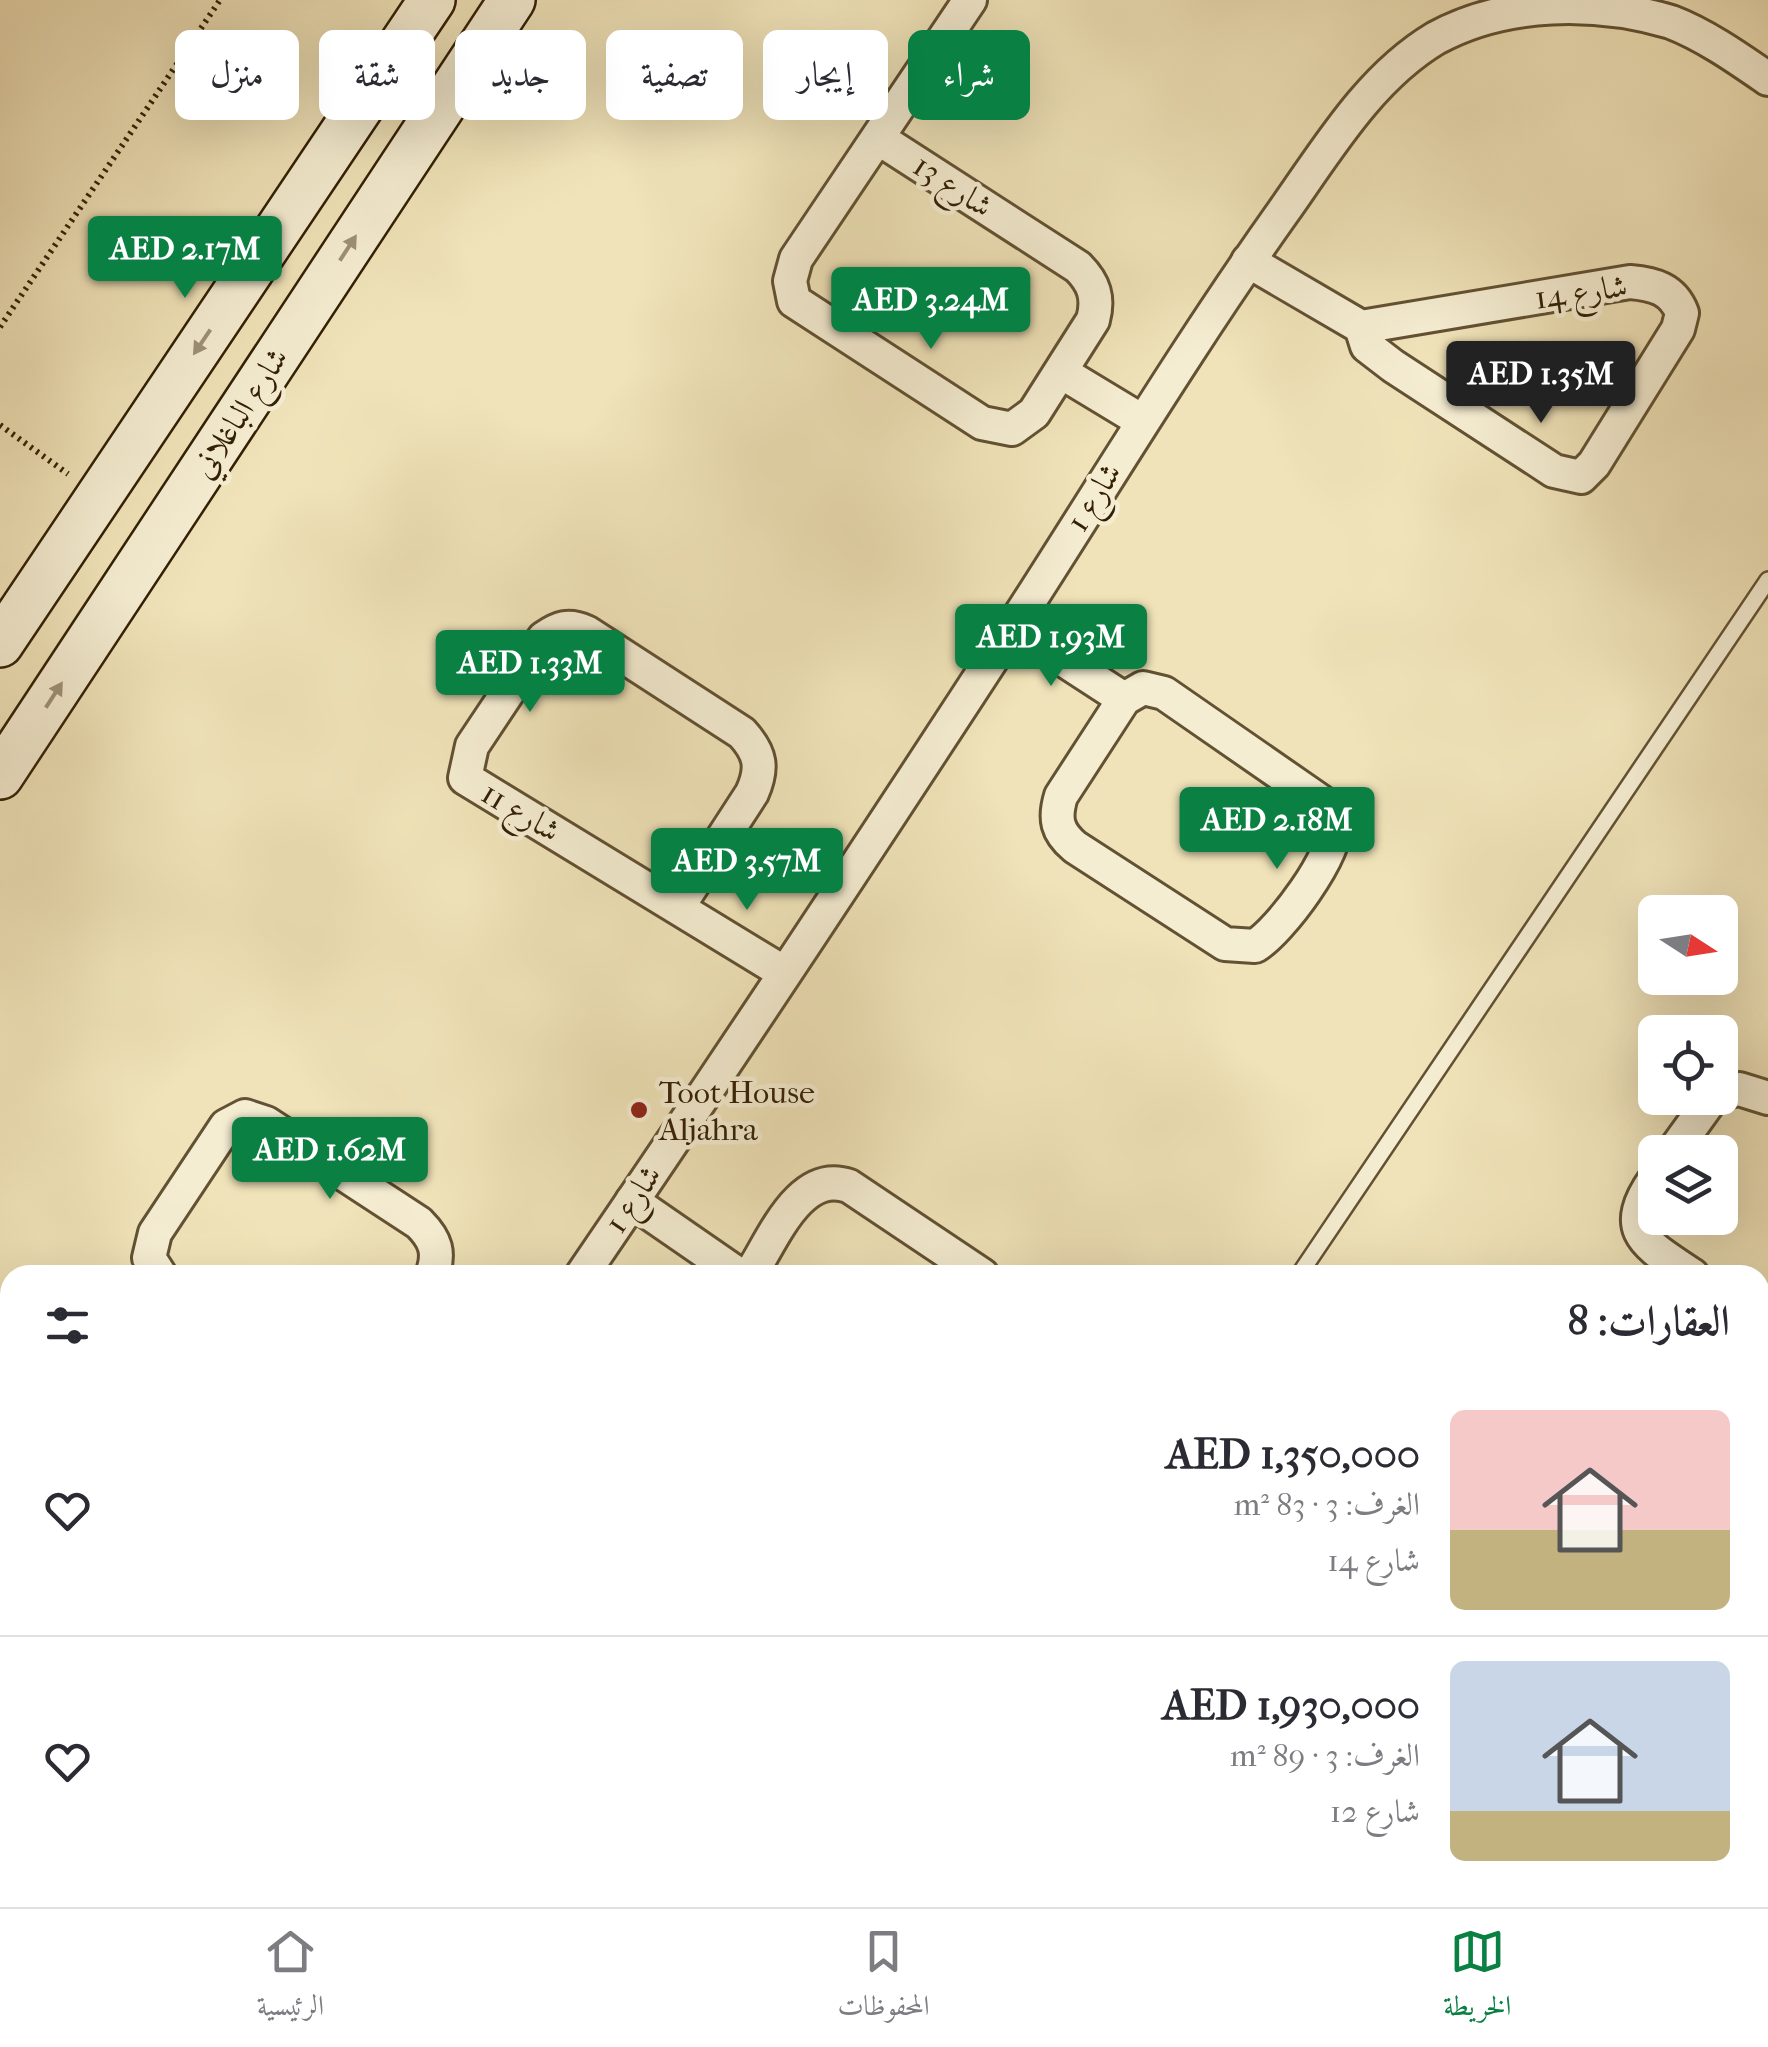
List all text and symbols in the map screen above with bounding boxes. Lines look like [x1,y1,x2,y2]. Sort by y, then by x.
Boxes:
chip: منزل [175,30,299,120]
chip: شقة [319,30,435,120]
chip: جديد [455,30,586,120]
chip: تصفية [606,30,743,120]
chip: إيجار [763,30,888,120]
chip: شراء [908,30,1030,120]
street label: شارع 13 [902,147,1000,232]
pin: AED 2.17M [71,216,299,301]
text: AED 2.17M [110,230,260,267]
one-way arrow [339,234,357,262]
pin: AED 3.24M [817,267,1045,352]
street label: شارع 14 [1533,267,1631,325]
text: AED 3.24M [853,281,1009,318]
one-way arrow [194,329,212,356]
street label: شارع الباغلاني [184,341,303,490]
pin: AED 1.35M [1427,341,1655,426]
text: AED 1.35M [1468,355,1614,392]
street label: شارع 1 [1059,456,1136,542]
pin: AED 1.93M [937,604,1165,689]
text: AED 1.93M [977,618,1125,655]
pin: AED 1.33M [416,630,644,715]
text: AED 1.33M [458,644,602,681]
one-way arrow [44,681,62,708]
street label: شارع 11 [471,774,567,857]
pin: AED 2.18M [1163,787,1391,872]
text: AED 2.18M [1202,801,1352,838]
pin: AED 3.57M [633,828,861,913]
text: AED 3.57M [673,842,821,879]
north arrow [1638,895,1738,995]
map controls [1638,895,1738,1235]
button: locate [1638,1015,1738,1115]
place label: Toot House Aljahra [657,1074,815,1148]
marker: Toot House Aljahra [628,1099,650,1121]
pin: AED 1.62M [216,1117,444,1202]
text: AED 1.62M [254,1131,406,1168]
button: layers [1638,1135,1738,1235]
street label: شارع 1 [597,1158,676,1244]
text: العقارات: 8 [1568,1297,1730,1346]
icon: filters [40,1298,95,1353]
text: AED 1,350,000 [1166,1430,1420,1479]
icon: home [1530,1450,1650,1570]
icon: heart [40,1483,95,1538]
text: الغرف: 3 · 83 m² [1234,1486,1420,1523]
text: شارع 14 [1327,1542,1420,1579]
text: AED 1,930,000 [1163,1681,1420,1730]
icon: home [1530,1701,1650,1821]
icon: heart [40,1734,95,1789]
text: الغرف: 3 · 89 m² [1230,1737,1420,1774]
text: شارع 12 [1330,1793,1420,1830]
tab: الرئيسية [257,1924,324,2033]
tab: المحفوظات [837,1924,930,2033]
tab: الخريطة [1443,1924,1511,2033]

